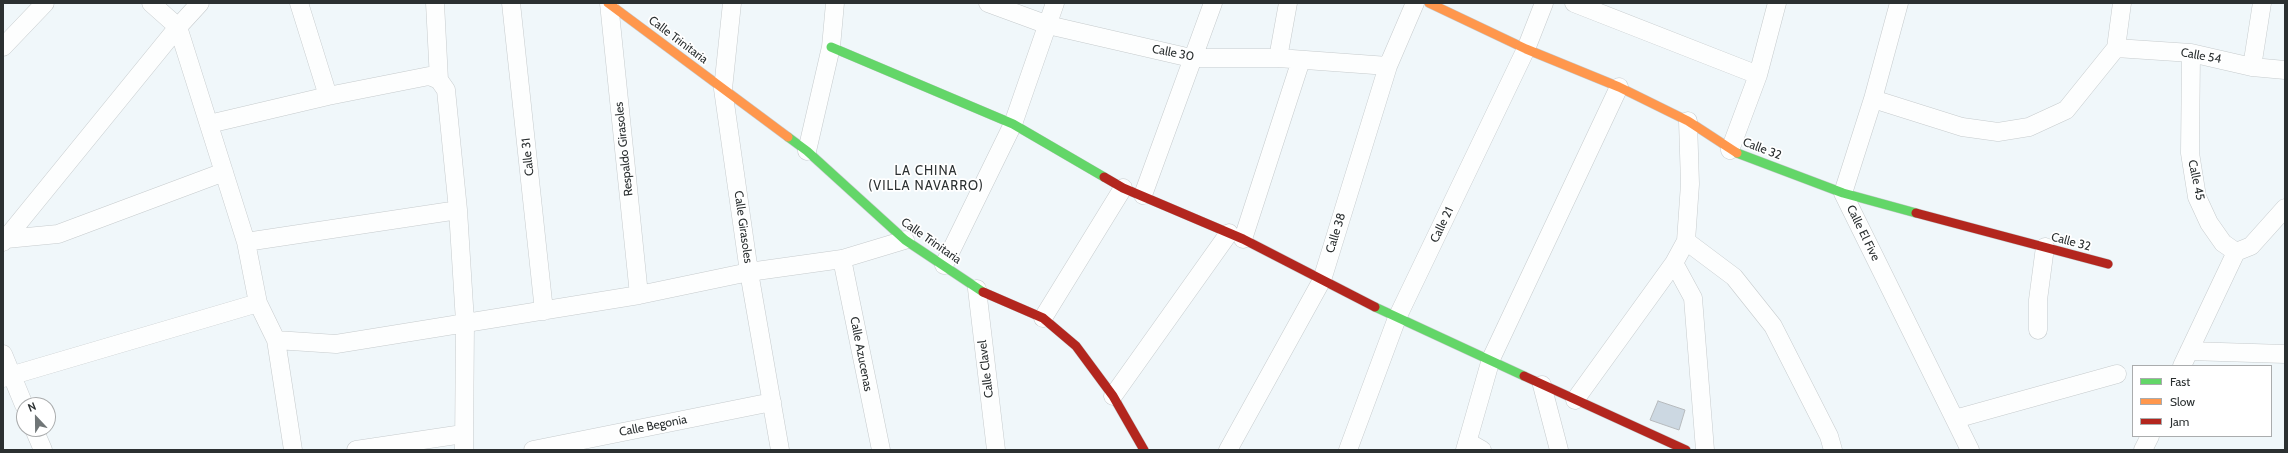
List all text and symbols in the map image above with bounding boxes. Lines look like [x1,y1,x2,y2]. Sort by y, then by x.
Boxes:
street label: Calle Trinitaria [646,13,710,67]
street label: Calle 30 [1151,42,1195,64]
street label: Calle 54 [2180,45,2222,67]
street label: Respaldo Girasoles [612,101,636,197]
street label: Calle 32 [1741,135,1783,163]
street label: Calle 31 [519,137,537,177]
street label: Calle 45 [2185,158,2207,202]
district label: LA CHINA (VILLA NAVARRO) [868,163,984,194]
street label: Calle Girasoles [731,190,755,264]
street label: Calle El Five [1843,203,1883,263]
street label: Calle 21 [1427,205,1457,245]
street label: Calle 38 [1323,211,1349,255]
street label: Calle Trinitaria [898,215,964,267]
street label: Calle 32 [2050,230,2092,254]
street label: Calle Azucenas [847,315,875,393]
street label: Calle Clavel [975,339,997,399]
legend [2132,365,2272,437]
text: Fast [2170,374,2190,389]
text: Slow [2170,394,2195,409]
north arrow [16,397,56,437]
text: N [26,399,38,415]
street label: Calle Begonia [618,412,688,440]
text: Jam [2170,414,2189,429]

